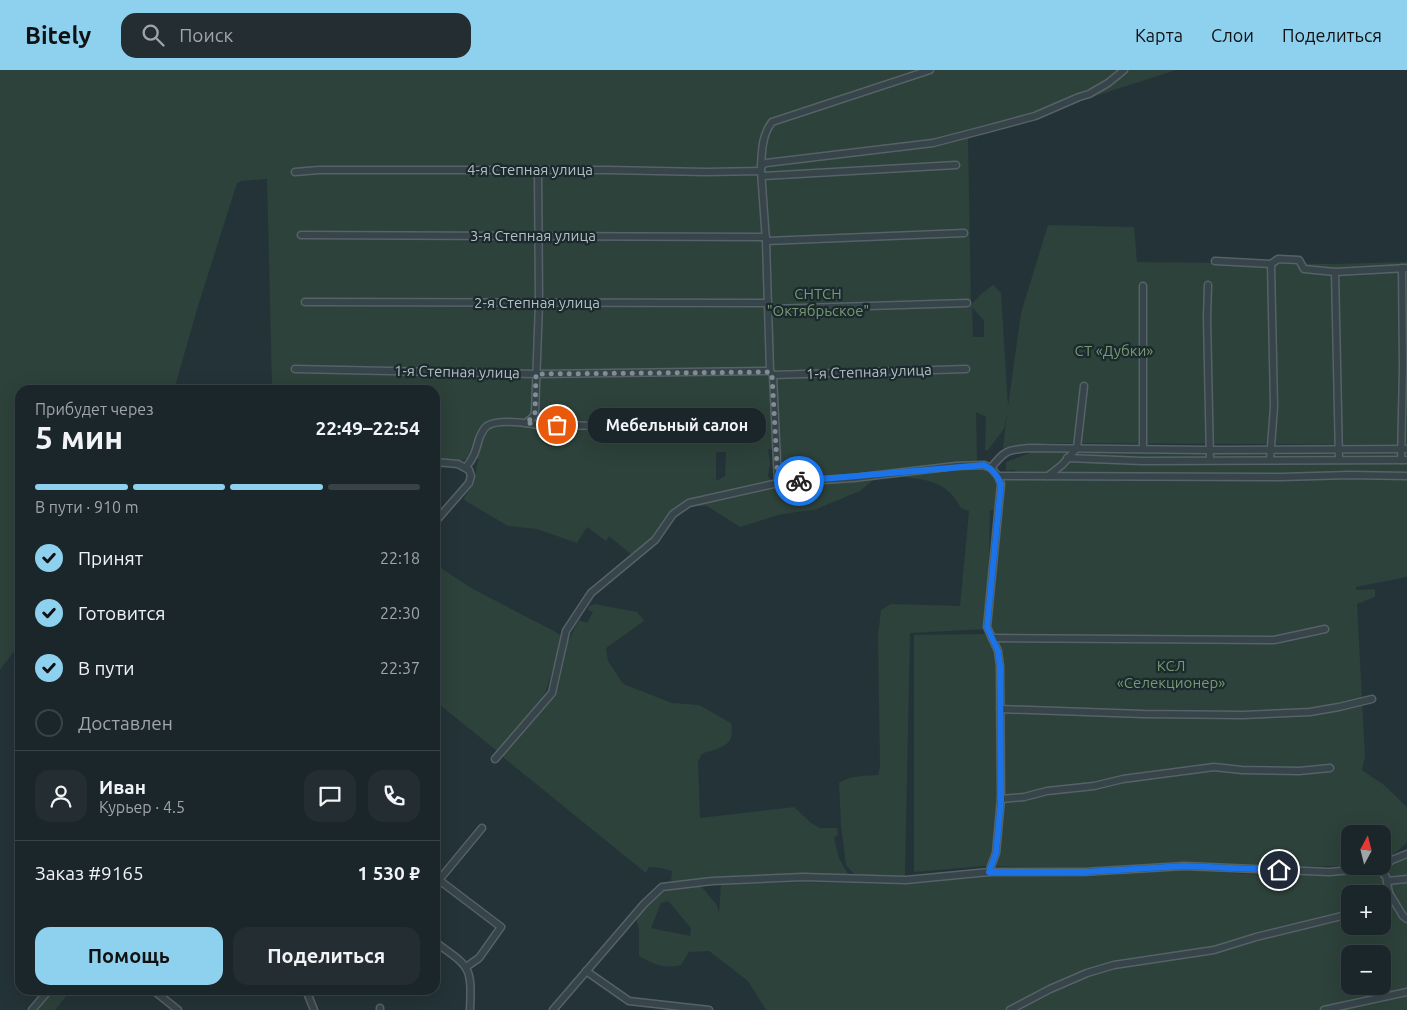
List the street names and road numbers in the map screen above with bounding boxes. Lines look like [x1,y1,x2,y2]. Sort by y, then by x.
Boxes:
street label: 4-я Степная улица [467,161,593,178]
street label: 3-я Степная улица [470,227,596,244]
street label: 2-я Степная улица [474,294,600,311]
street label: 1-я Степная улица [806,361,932,382]
street label: 1-я Степная улица [394,362,520,381]

